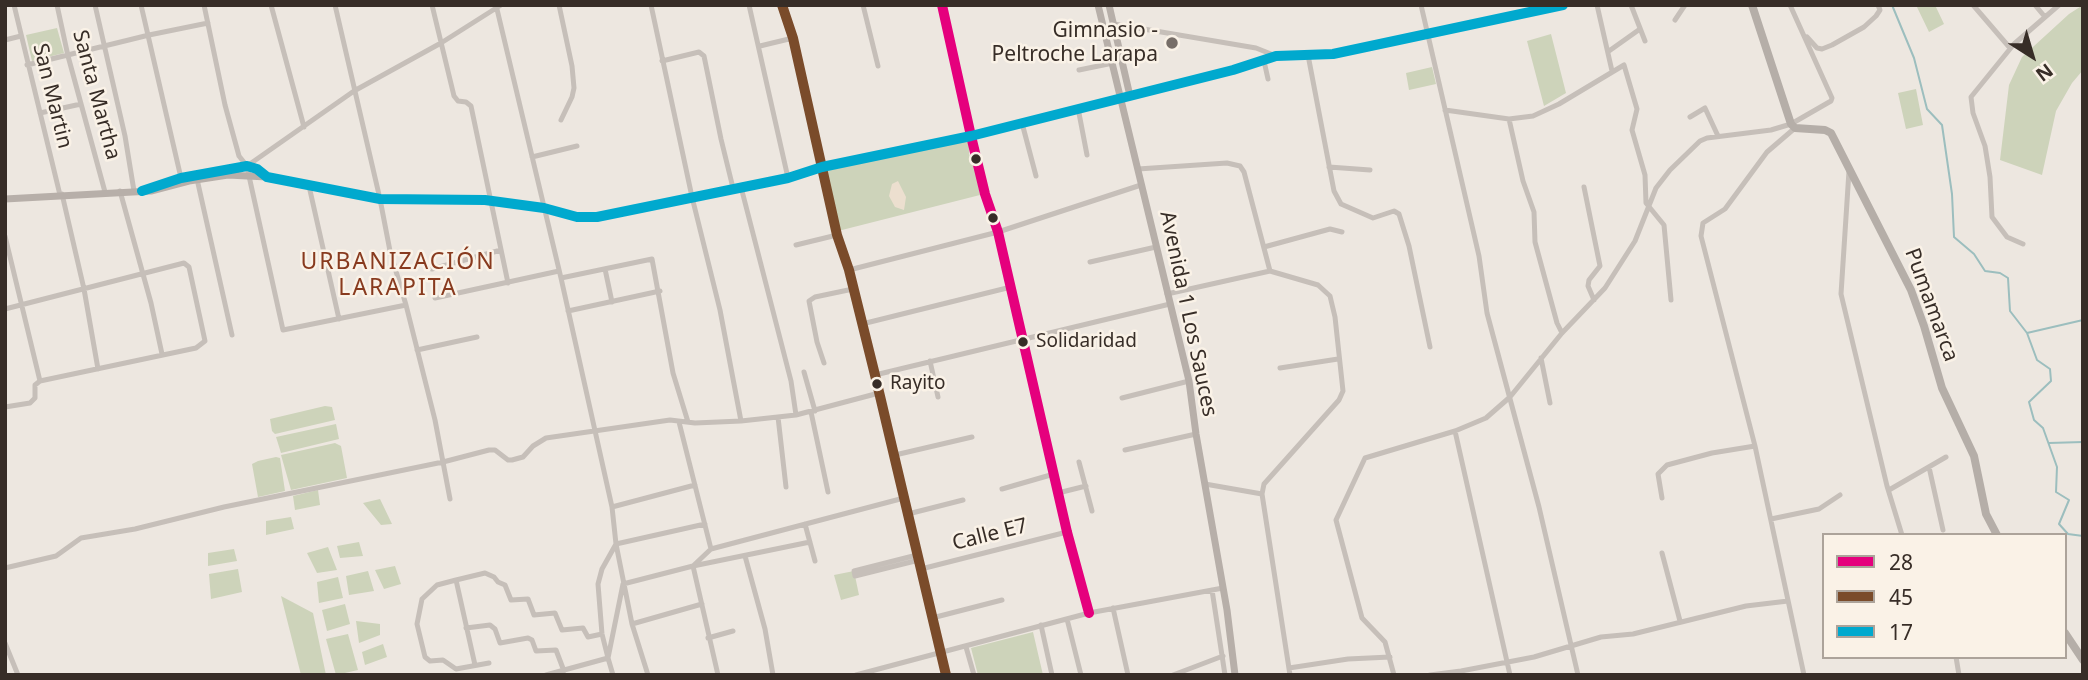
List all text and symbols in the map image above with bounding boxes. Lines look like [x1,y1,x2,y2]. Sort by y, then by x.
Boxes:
place label: Gimnasio - Peltroche Larapa [992,18,1158,68]
north arrow [1997,21,2067,91]
street label: Santa Martha [67,28,125,162]
marker: Gimnasio - Peltroche Larapa [1164,35,1180,51]
street label: San Martin [27,41,77,151]
text: N [2031,58,2059,88]
unlabelled marker [969,152,983,166]
street label: Avenida 1 Los Sauces [1154,209,1222,419]
unlabelled marker [986,211,1000,225]
street label: Pumamarca [1899,245,1963,365]
district label: URBANIZACIÓN LARAPITA [302,248,494,302]
place label: Solidaridad [1036,331,1137,353]
marker: Solidaridad [1016,335,1030,349]
place label: Rayito [890,373,945,395]
marker: Rayito [870,377,884,391]
street label: Calle E7 [950,513,1030,557]
legend [1822,533,2067,659]
text: 28 [1889,548,1913,576]
text: 45 [1889,583,1913,611]
text: 17 [1889,618,1913,646]

